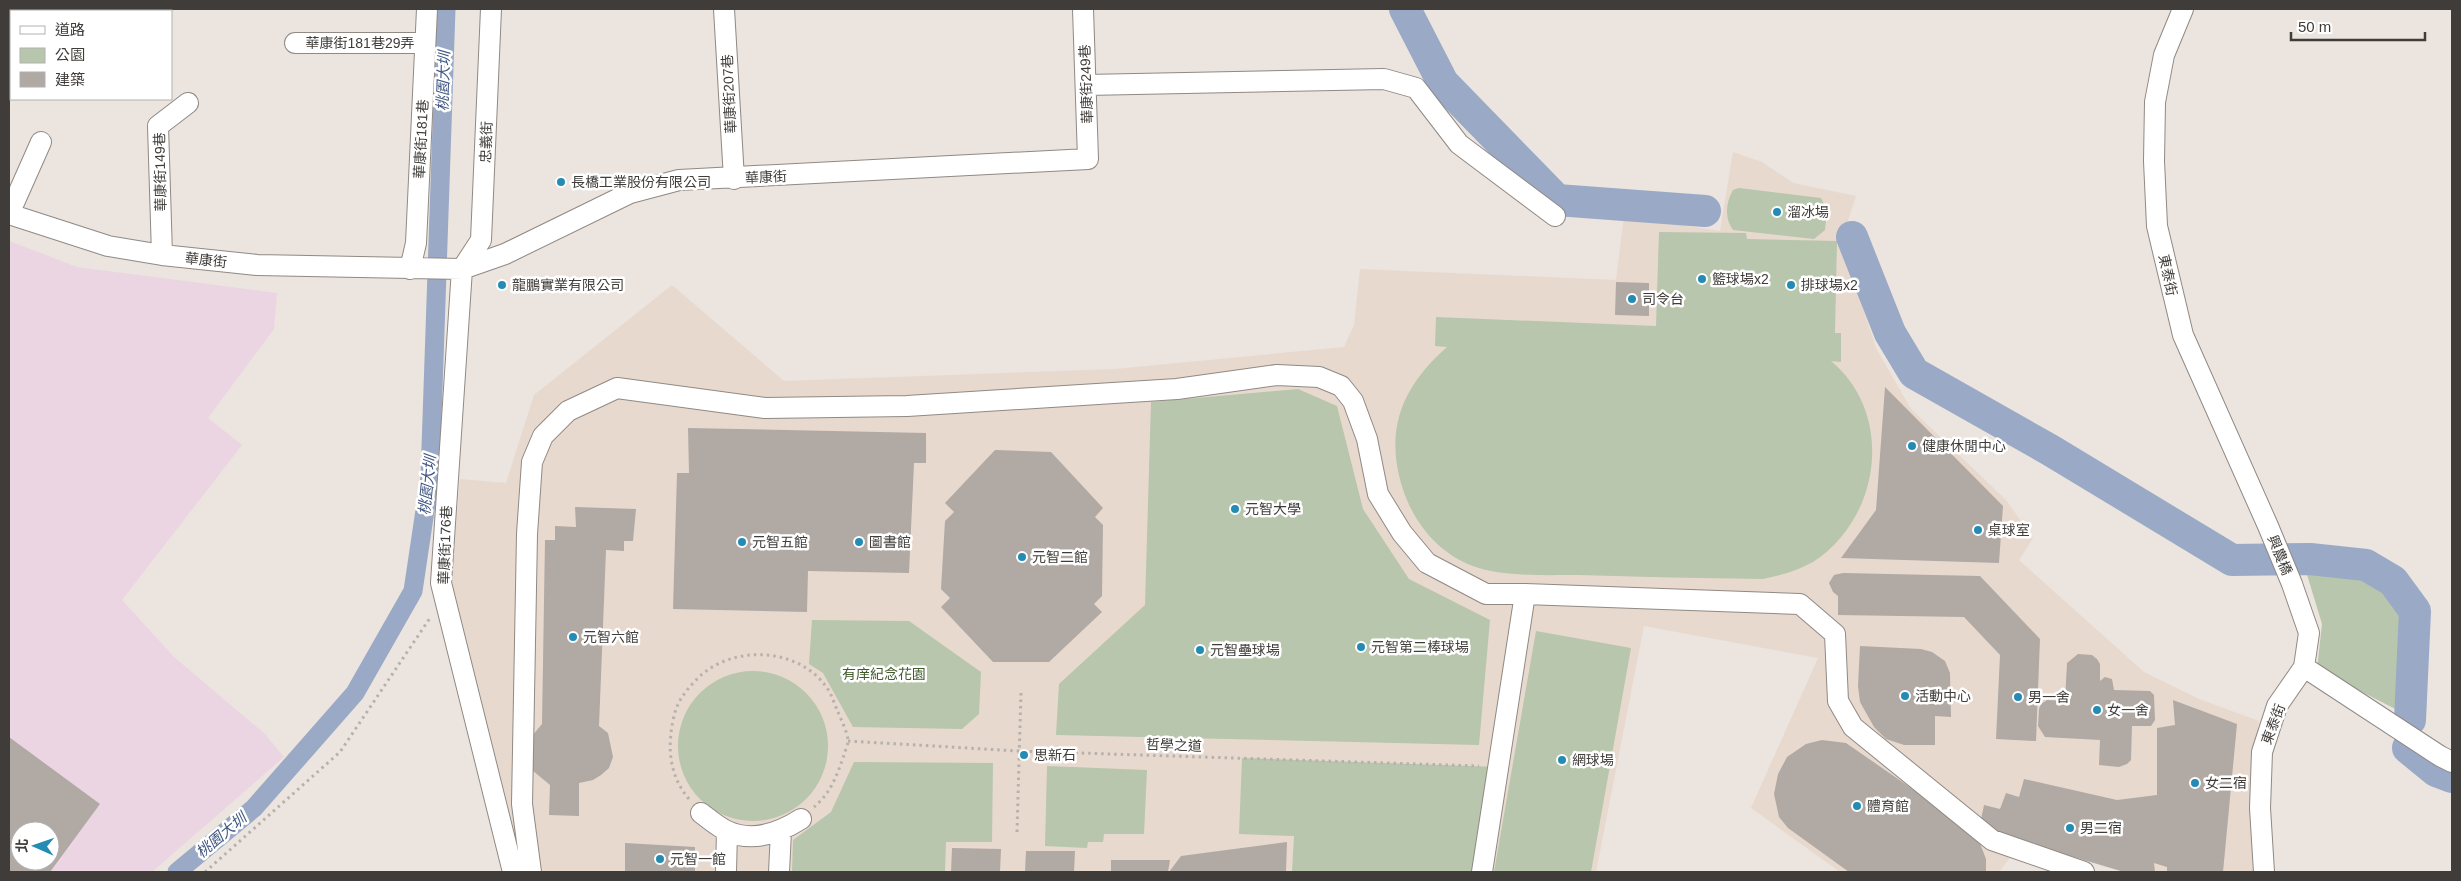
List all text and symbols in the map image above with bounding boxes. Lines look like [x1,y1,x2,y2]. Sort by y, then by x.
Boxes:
legend [10,10,172,100]
scale bar [2291,10,2425,42]
text: 50 m [2298,18,2331,35]
text: 道路 [55,21,85,38]
street label: 華康街181巷29弄 [306,35,414,51]
street label: 華康街249巷 [1077,44,1095,124]
text: 公園 [55,46,85,63]
water label: 桃園大圳 [433,49,453,111]
street label: 華康街207巷 [719,54,739,134]
text: 建築 [55,71,85,88]
street label: 華康街181巷 [411,99,431,179]
street label: 忠義街 [477,121,495,163]
street label: 華康街149巷 [151,132,169,212]
street label: 華康街 [745,168,787,186]
place label: 長橋工業股份有限公司 [571,174,711,190]
marker: 長橋工業股份有限公司 [555,176,567,188]
place label: 溜冰場 [1787,204,1829,220]
marker: 溜冰場 [1771,206,1783,218]
street label: 華康街 [184,250,228,270]
street label: 東泰街 [2156,253,2180,297]
place label: 籃球場x2 [1712,271,1769,287]
marker: 籃球場x2 [1696,273,1708,285]
place label: 龍鵬實業有限公司 [512,277,624,293]
place label: 排球場x2 [1801,277,1858,293]
marker: 龍鵬實業有限公司 [496,279,508,291]
marker: 排球場x2 [1785,279,1797,291]
place label: 司令台 [1642,291,1684,307]
marker: 司令台 [1626,293,1638,305]
place label: 健康休閒中心 [1922,438,2006,454]
marker: 健康休閒中心 [1906,440,1918,452]
water label: 桃園大圳 [415,452,439,516]
place label: 元智大學 [1245,501,1301,517]
marker: 元智大學 [1229,503,1241,515]
street label: 華康街176巷 [436,505,454,585]
place label: 桌球室 [1988,522,2030,538]
marker: 桌球室 [1972,524,1984,536]
street label: 興農橋 [2265,533,2295,577]
place label: 元智五館 [752,534,808,550]
place label: 圖書館 [869,534,911,550]
marker: 元智五館 [736,536,748,548]
marker: 圖書館 [853,536,865,548]
place label: 元智二館 [1032,549,1088,565]
marker: 元智二館 [1016,551,1028,563]
place label: 元智六館 [583,629,639,645]
marker: 元智六館 [567,631,579,643]
place label: 元智第二棒球場 [1371,639,1469,655]
marker: 元智第二棒球場 [1355,641,1367,653]
place label: 元智壘球場 [1210,642,1280,658]
marker: 元智壘球場 [1194,644,1206,656]
park label: 有庠紀念花園 [842,666,926,682]
place label: 活動中心 [1915,688,1971,704]
place label: 男一舍 [2028,689,2070,705]
marker: 活動中心 [1899,690,1911,702]
marker: 男一舍 [2012,691,2024,703]
place label: 女一舍 [2107,702,2149,718]
street label: 東泰街 [2258,702,2288,746]
marker: 女一舍 [2091,704,2103,716]
street label: 哲學之道 [1146,736,1202,754]
place label: 思新石 [1034,747,1076,763]
marker: 思新石 [1018,749,1030,761]
place label: 網球場 [1572,752,1614,768]
marker: 網球場 [1556,754,1568,766]
place label: 女二宿 [2205,775,2247,791]
marker: 女二宿 [2189,777,2201,789]
place label: 體育館 [1867,798,1909,814]
marker: 體育館 [1851,800,1863,812]
water label: 桃園大圳 [193,808,251,861]
place label: 男二宿 [2080,820,2122,836]
north arrow [10,821,60,871]
marker: 男二宿 [2064,822,2076,834]
text: 北 [14,838,30,853]
place label: 元智一館 [670,851,726,867]
marker: 元智一館 [654,853,666,865]

